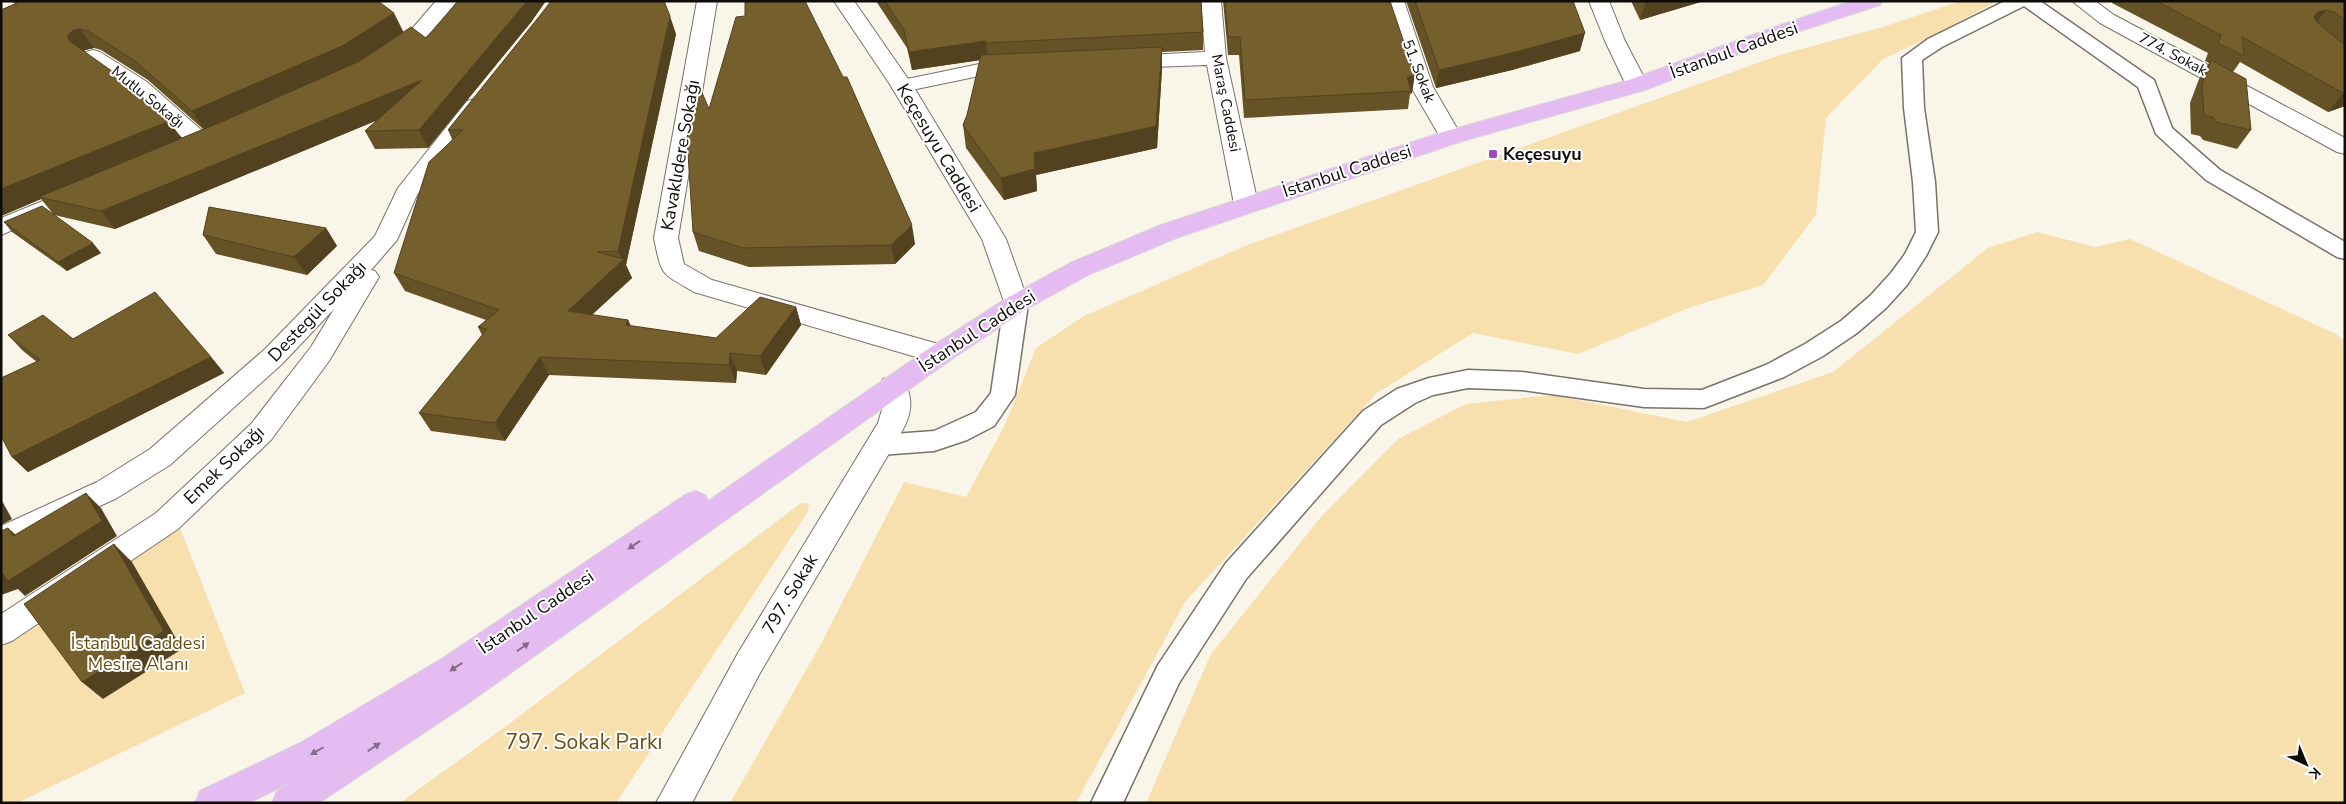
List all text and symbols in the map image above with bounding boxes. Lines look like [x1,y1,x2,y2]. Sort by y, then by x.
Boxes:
street label: İstanbul Caddesi [1667,16,1801,84]
street label: 774. Sokak [2135,28,2211,81]
street label: 51. Sokak [1398,37,1440,106]
street label: Maraş Caddesi [1207,52,1245,154]
street label: Mutlu Sokağı [107,61,189,133]
street label: Kavaklıdere Sokağı [655,78,705,232]
street label: Keçesuyu Caddesi [891,79,987,217]
street label: İstanbul Caddesi [1279,139,1415,203]
place label: Keçesuyu [1503,142,1582,166]
marker: Keçesuyu [1487,148,1499,160]
street label: Destegül Sokağı [262,255,372,367]
street label: İstanbul Caddesi [914,284,1040,378]
street label: Emek Sokağı [178,420,270,510]
one-way arrow [627,540,640,550]
street label: 797. Sokak [757,549,824,639]
street label: İstanbul Caddesi [474,564,598,660]
park label: İstanbul Caddesi Mesire Alanı [71,631,205,676]
one-way arrow [516,641,529,652]
one-way arrow [449,662,463,671]
park label: 797. Sokak Parkı [506,728,662,756]
north arrow [2281,739,2331,789]
one-way arrow [367,742,381,752]
one-way arrow [310,746,324,755]
text: K [2304,763,2325,784]

